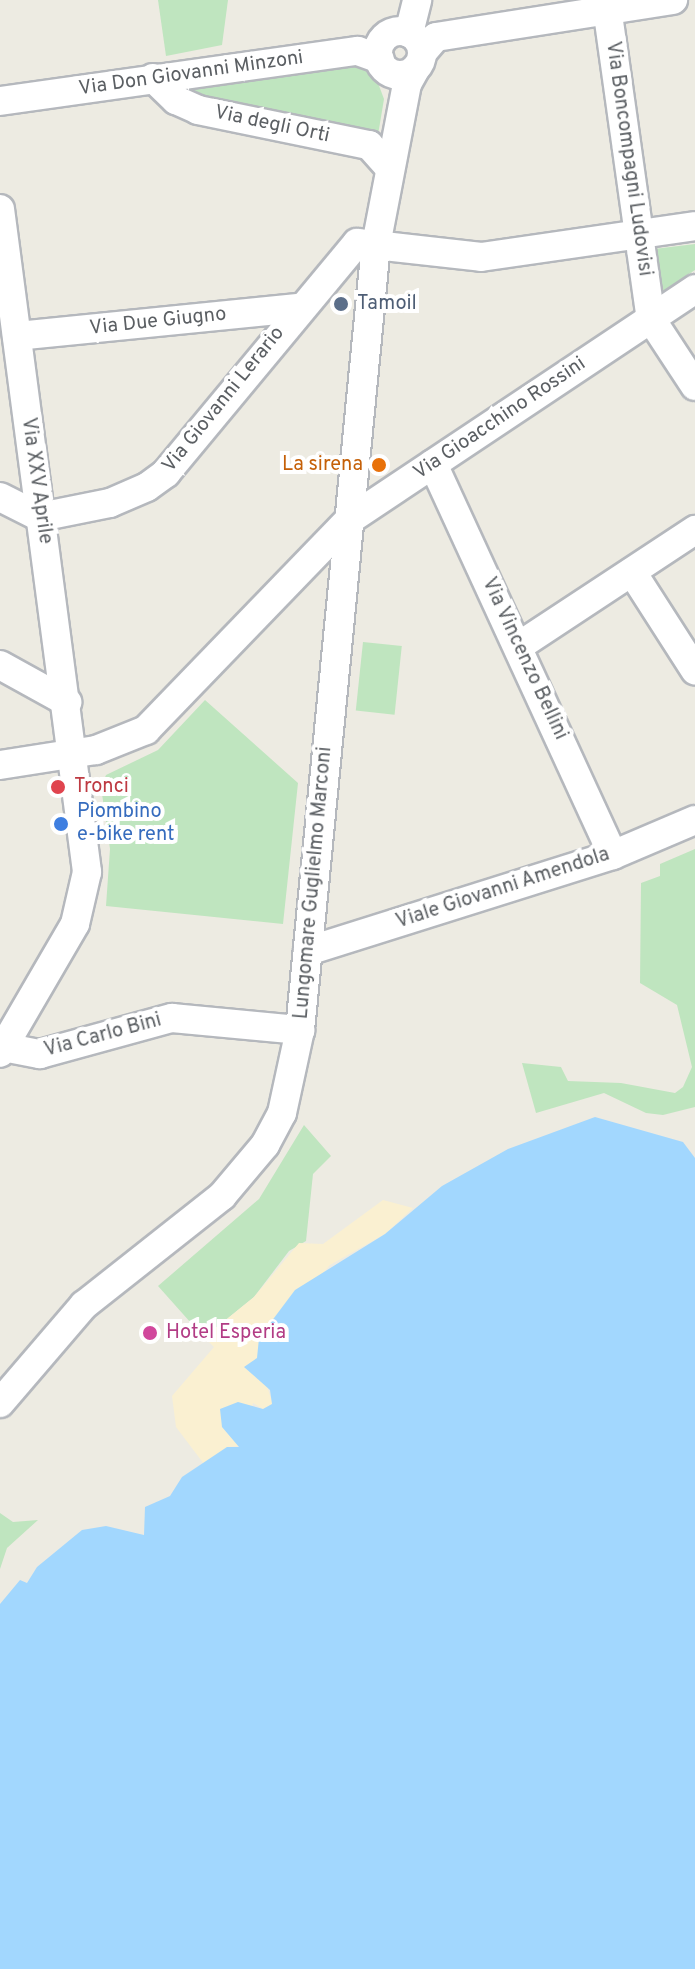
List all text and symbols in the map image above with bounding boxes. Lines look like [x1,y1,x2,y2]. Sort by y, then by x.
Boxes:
street label: Via Boncompagni Ludovisi [600,40,656,278]
street label: Via Don Giovanni Minzoni [77,46,305,102]
street label: Via degli Orti [212,101,332,149]
place label: Tamoil [357,292,417,316]
marker: Tamoil [332,295,350,313]
street label: Via Due Giugno [88,303,228,341]
street label: Via Giovanni Lerario [158,322,290,478]
street label: Via Gioacchino Rossini [409,352,591,486]
street label: Via XXV Aprile [15,415,57,547]
place label: La sirena [282,453,363,477]
marker: La sirena [370,456,388,474]
street label: Via Vincenzo Bellini [476,574,572,744]
street label: Lungomare Guglielmo Marconi [290,746,338,1020]
place label: Tronci [74,775,129,799]
marker: Tronci [49,778,67,796]
place label: Piombino e-bike rent [77,800,174,847]
marker: Piombino e-bike rent [52,815,70,833]
street label: Viale Giovanni Amendola [393,843,613,935]
street label: Via Carlo Bini [42,1009,164,1063]
place label: Hotel Esperia [166,1321,286,1345]
marker: Hotel Esperia [141,1324,159,1342]

